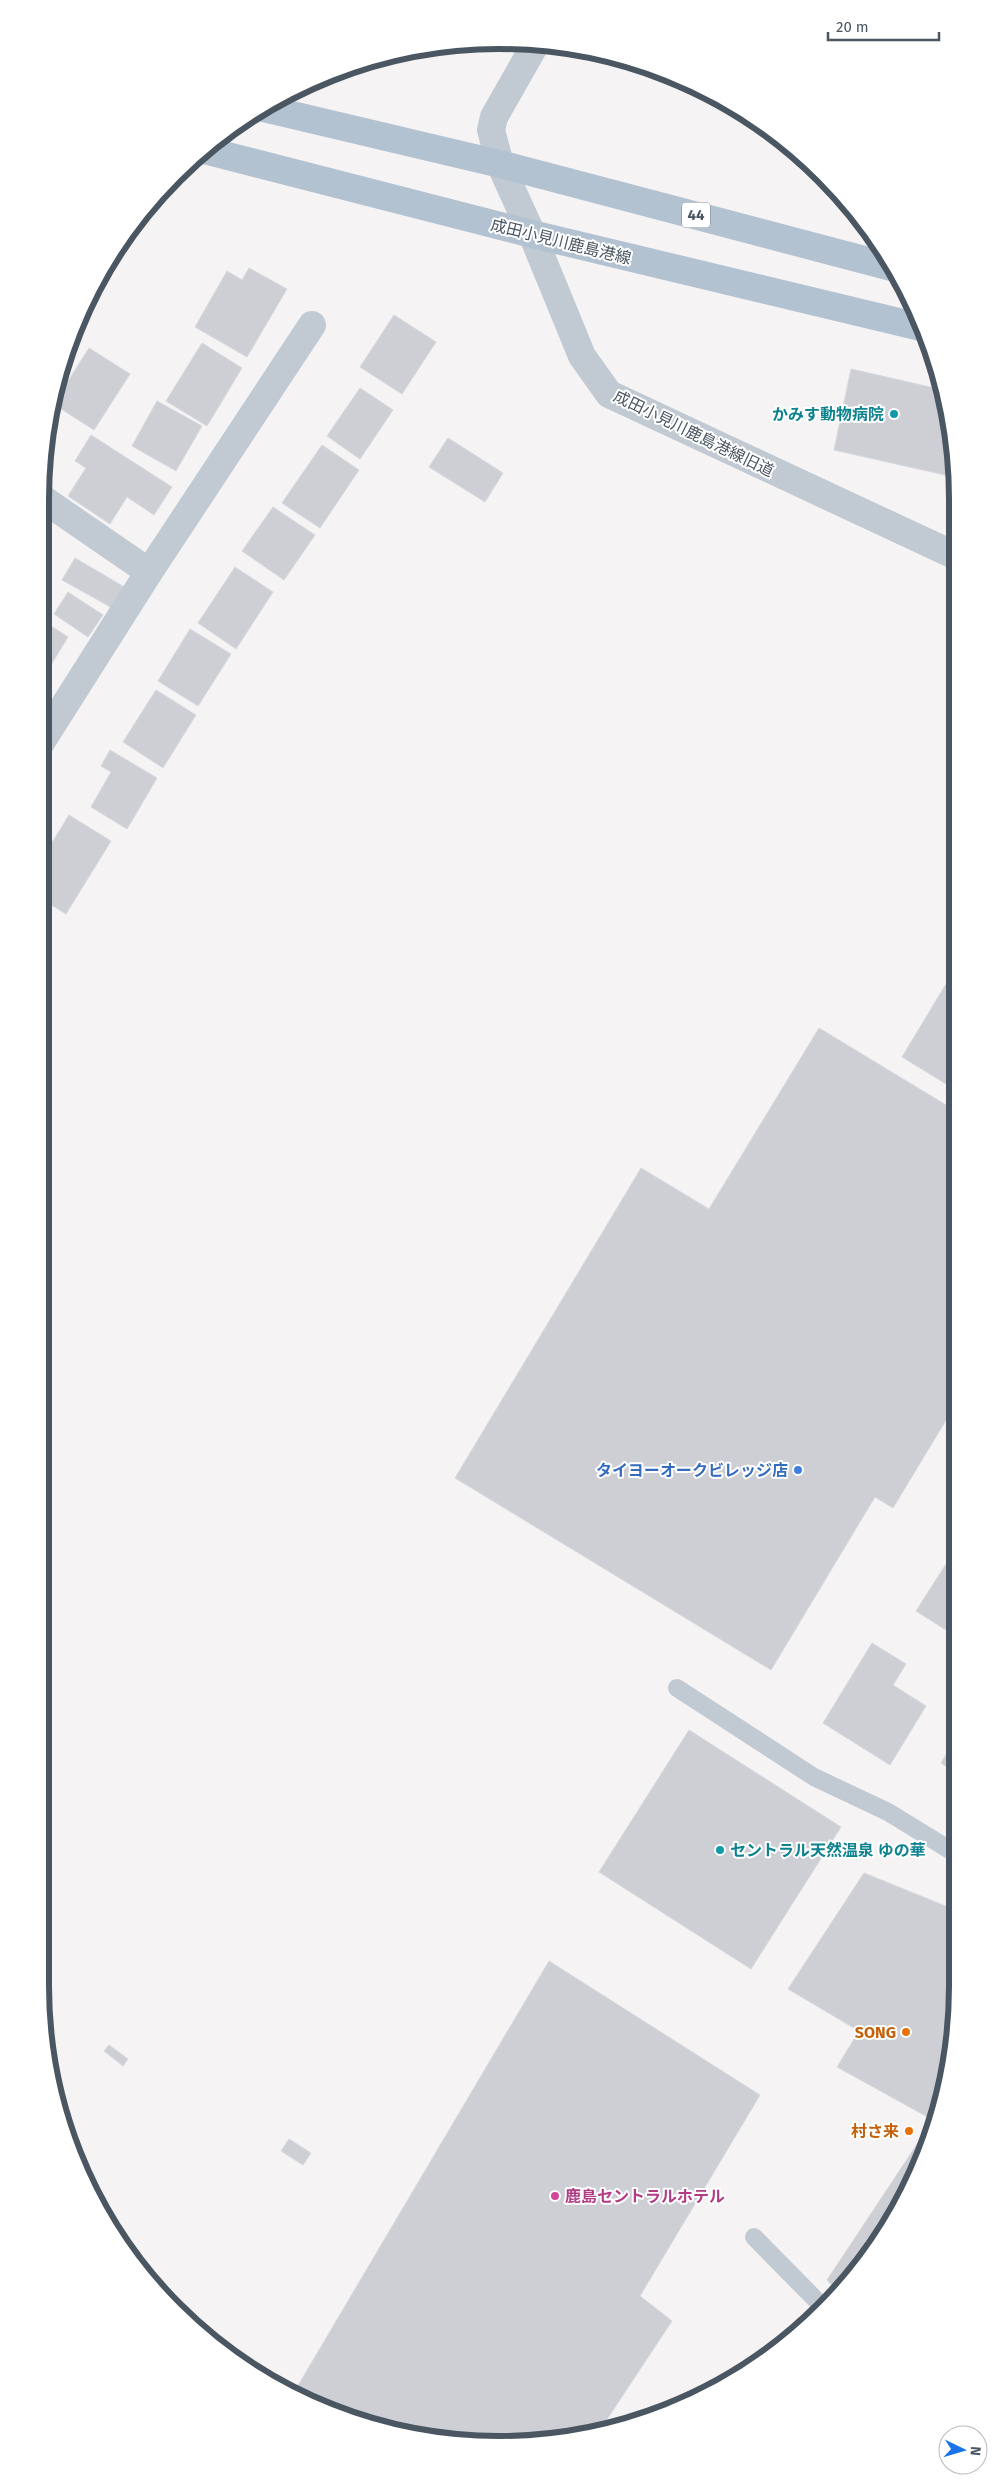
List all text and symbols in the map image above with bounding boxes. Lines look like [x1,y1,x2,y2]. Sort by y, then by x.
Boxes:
scale bar [828,10,939,42]
text: 20 m [836,18,869,36]
road number: 44 [682,202,710,228]
street label: 成田小見川鹿島港線 [489,215,633,268]
street label: 成田小見川鹿島港線旧道 [611,386,777,481]
place label: かみす動物病院 [772,405,884,424]
marker: かみす動物病院 [888,408,900,420]
place label: タイヨーオークビレッジ店 [596,1461,788,1480]
marker: タイヨーオークビレッジ店 [792,1464,804,1476]
place label: セントラル天然温泉 ゆの華 [730,1841,926,1860]
marker: セントラル天然温泉 ゆの華 [714,1844,726,1856]
place label: SONG [855,2023,896,2042]
marker: SONG [900,2026,912,2038]
place label: 村さ来 [851,2122,899,2141]
marker: 村さ来 [903,2125,915,2137]
place label: 鹿島セントラルホテル [565,2187,725,2206]
marker: 鹿島セントラルホテル [549,2190,561,2202]
north arrow [938,2425,988,2475]
text: N [967,2446,984,2456]

